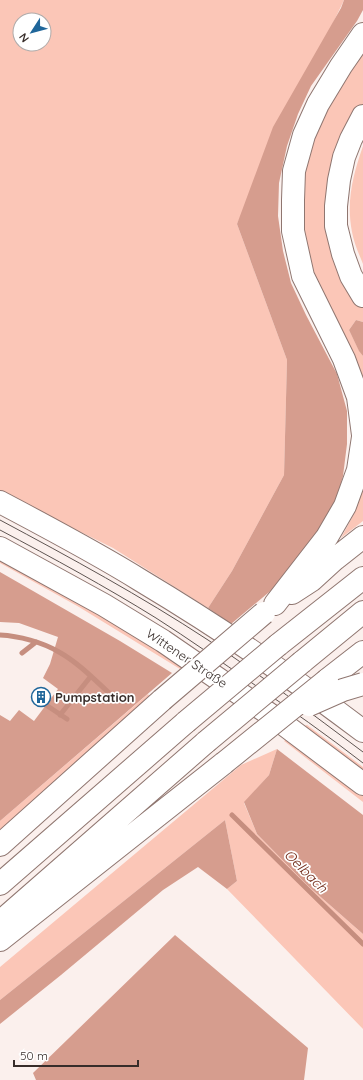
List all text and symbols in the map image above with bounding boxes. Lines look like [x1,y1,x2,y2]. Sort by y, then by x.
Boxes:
north arrow [12,12,52,52]
text: N [16,30,32,45]
street label: Wittener Straße [143,625,231,691]
building icon: Pumpstation [30,686,52,708]
place label: Pumpstation [55,689,135,705]
water label: Oelbach [280,845,332,897]
scale bar [14,1042,138,1068]
text: 50 m [20,1048,48,1063]

